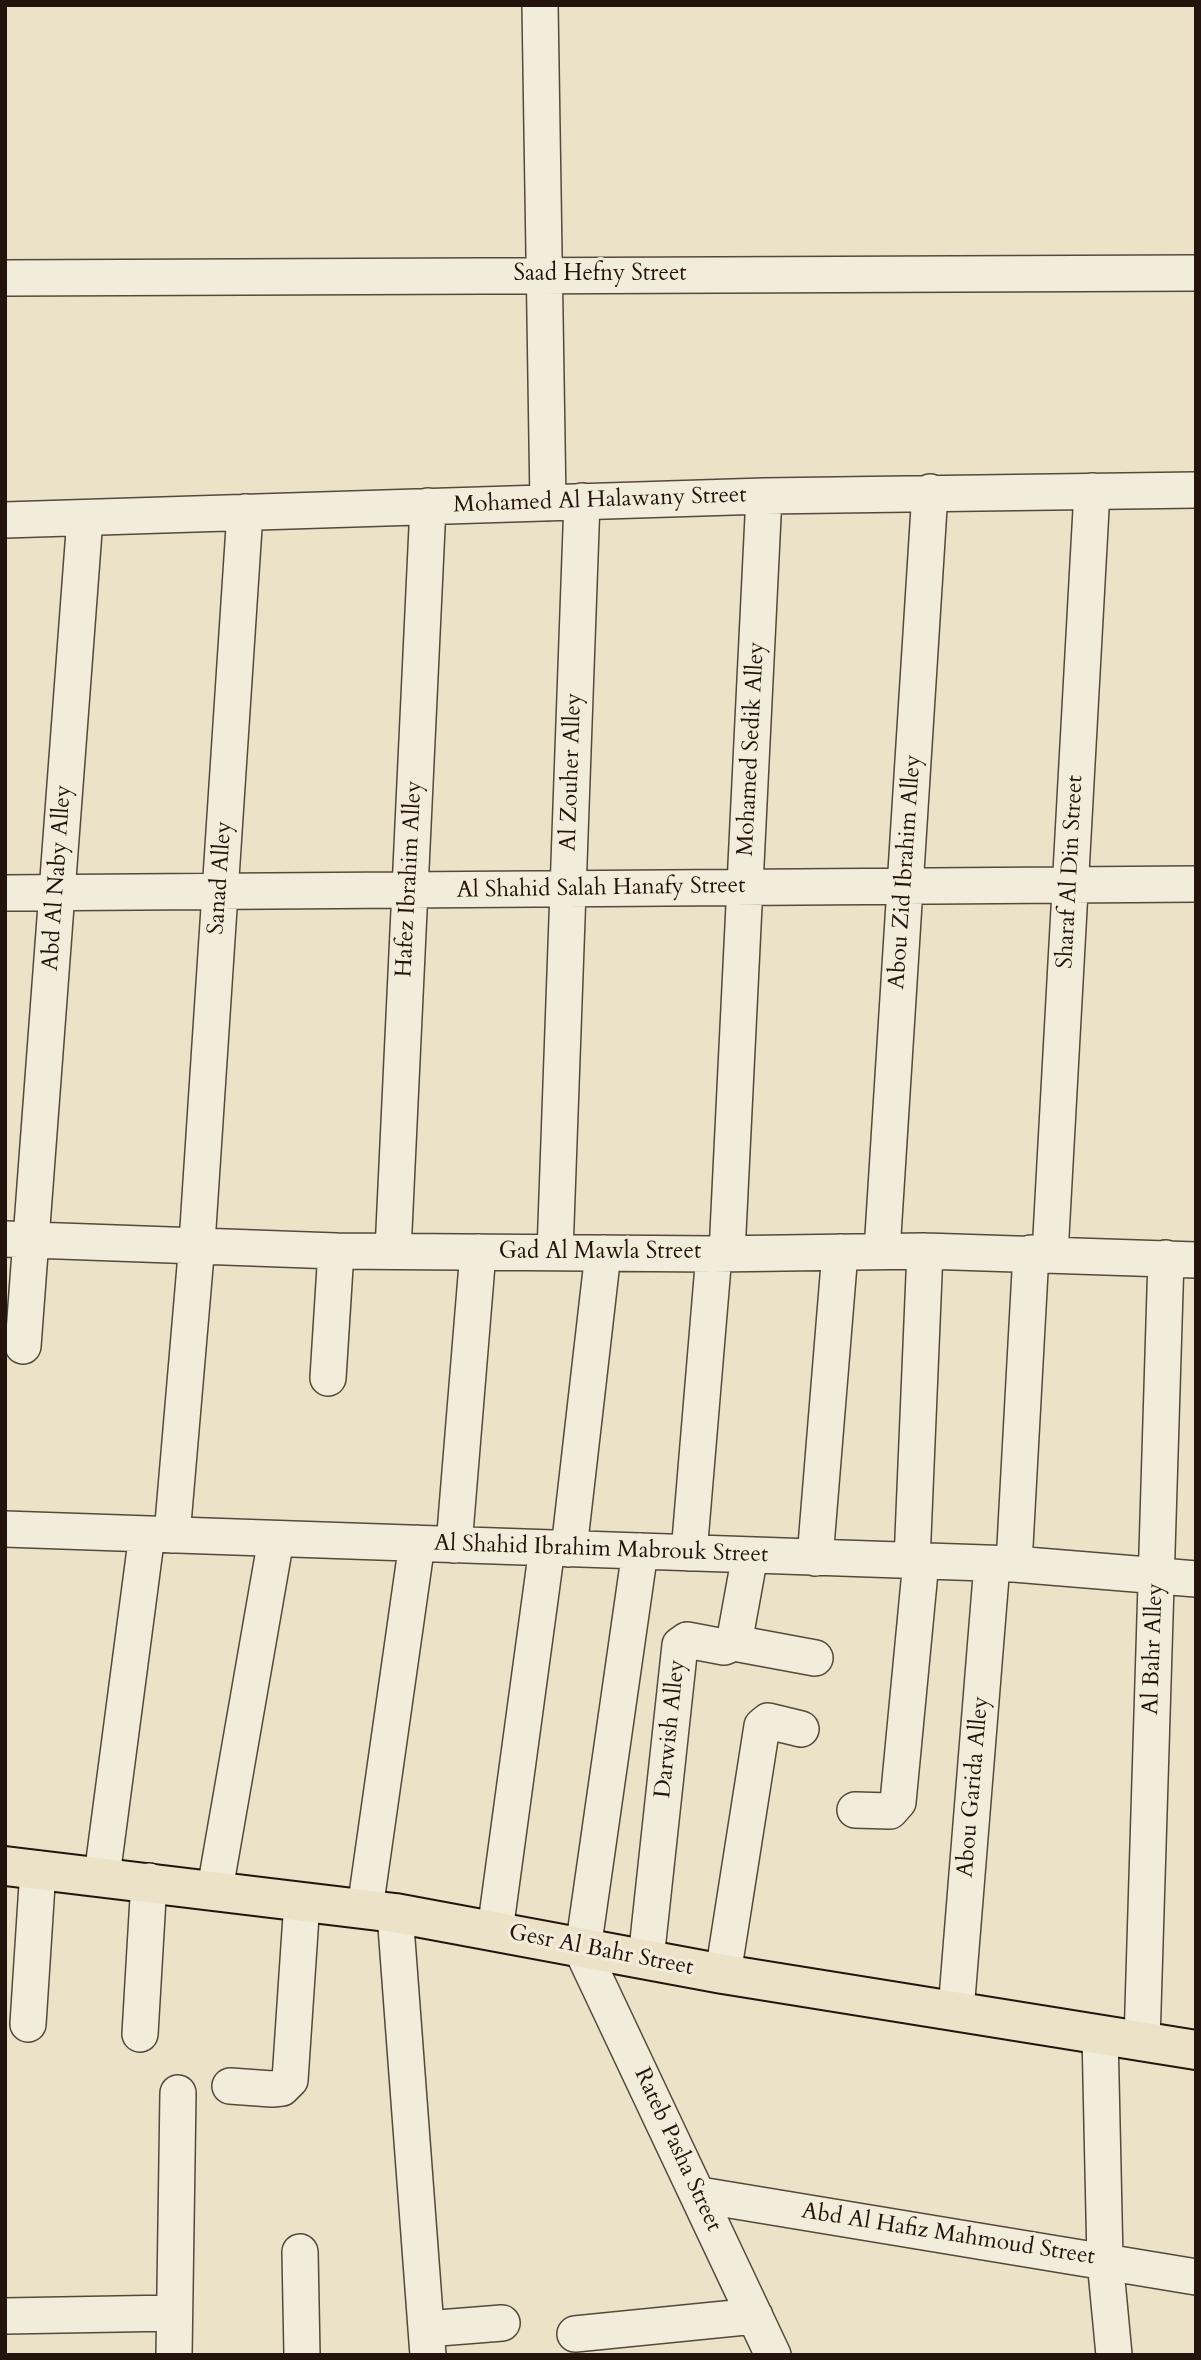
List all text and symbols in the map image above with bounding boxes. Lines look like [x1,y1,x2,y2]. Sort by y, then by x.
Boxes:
street label: Saad Hefny Street [513,261,687,289]
street label: Mohamed Al Halawany Street [453,482,747,520]
street label: Mohamed Sedik Alley [733,641,771,857]
street label: Al Zouher Alley [555,692,589,852]
street label: Abou Zid Ibrahim Alley [884,754,928,990]
street label: Sharaf Al Din Street [1052,775,1090,969]
street label: Hafez Ibrahim Alley [391,780,429,978]
street label: Abd Al Naby Alley [38,784,78,972]
street label: Sanad Alley [203,820,239,936]
street label: Al Shahid Salah Hanafy Street [456,873,746,905]
street label: Gad Al Mawla Street [499,1239,701,1267]
street label: Al Shahid Ibrahim Mabrouk Street [433,1530,769,1570]
street label: Al Bahr Alley [1138,1583,1170,1715]
street label: Darwish Alley [650,1658,692,1800]
street label: Abou Garida Alley [952,1695,996,1879]
street label: Gesr Al Bahr Street [506,1920,696,1982]
street label: Rateb Pasha Street [627,2064,727,2236]
street label: Abd Al Hafiz Mahmoud Street [799,2198,1097,2272]

